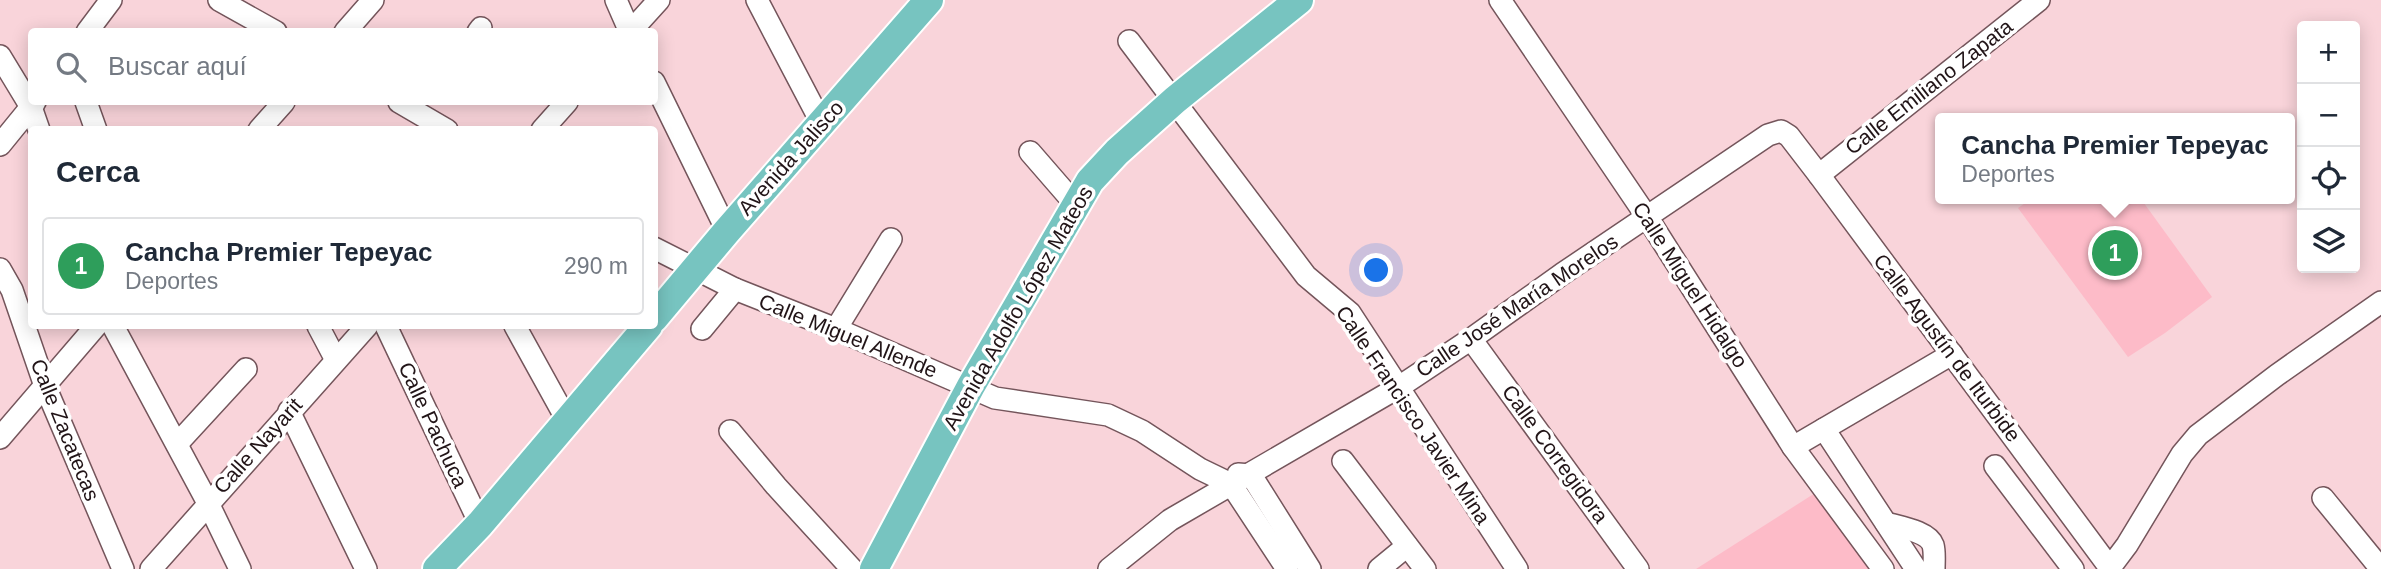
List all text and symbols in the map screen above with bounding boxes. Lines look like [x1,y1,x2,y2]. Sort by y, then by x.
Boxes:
street label: Calle Emiliano Zapata [1841,14,2017,159]
map controls [2297,21,2360,273]
button: + [2297,21,2360,84]
search box [28,28,658,105]
icon: search [52,48,90,86]
text: Buscar aquí [108,51,247,81]
button: − [2297,84,2360,147]
street label: Avenida Jalisco [733,96,848,219]
popup [1935,113,2295,204]
text: Cancha Premier Tepeyac [1961,130,2269,160]
button: locate [2297,147,2360,210]
text: Cerca [56,155,139,188]
text: Deportes [1961,161,2055,187]
street label: Avenida Adolfo López Mateos [938,182,1097,434]
street label: Calle Miguel Hidalgo [1628,198,1753,372]
button: layers [2297,210,2360,273]
pin: 1 [2092,227,2138,279]
street label: Calle José María Morelos [1412,229,1622,382]
text: Cancha Premier Tepeyac [125,237,432,267]
street label: Calle Agustín de Iturbide [1869,249,2025,446]
text: 1 [75,253,87,279]
text: 290 m [564,253,628,279]
your location [1359,253,1393,287]
text: Deportes [125,268,218,294]
street label: Calle Miguel Allende [756,289,941,382]
street label: Calle Francisco Javier Mina [1332,301,1495,528]
street label: Calle Zacatecas [27,356,104,504]
street label: Calle Pachuca [394,359,473,491]
street label: Calle Corregidora [1498,380,1613,527]
street label: Calle Nayarit [209,393,306,498]

